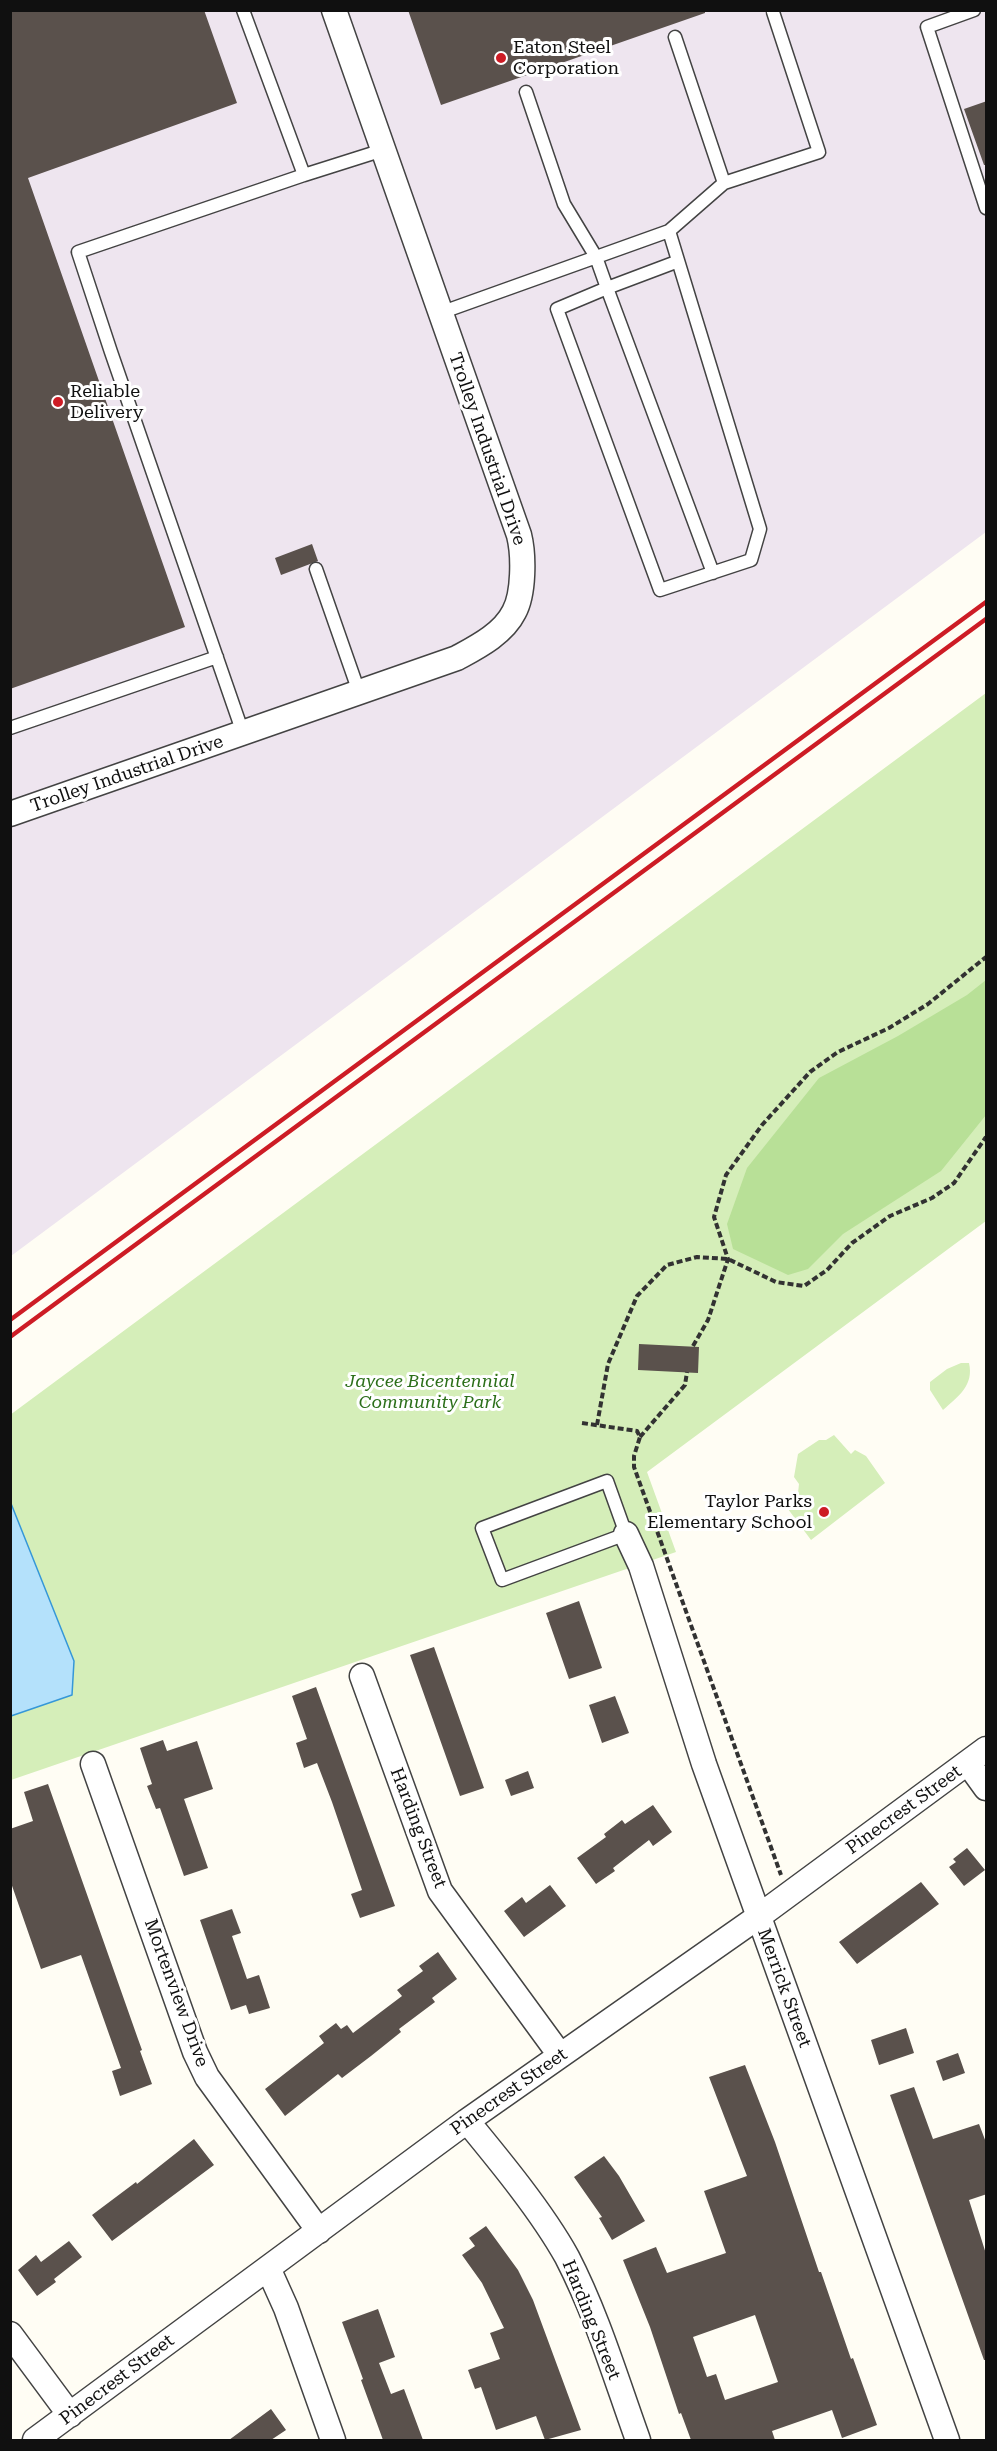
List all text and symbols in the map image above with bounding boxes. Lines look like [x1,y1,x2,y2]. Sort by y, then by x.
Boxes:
place label: Eaton Steel Corporation [513,37,619,80]
marker: Eaton Steel Corporation [494,51,508,65]
street label: Trolley Industrial Drive [444,350,530,548]
place label: Reliable Delivery [70,381,143,424]
marker: Reliable Delivery [51,395,65,409]
street label: Trolley Industrial Drive [28,731,226,817]
park label: Jaycee Bicentennial Community Park [345,1371,515,1414]
place label: Taylor Parks Elementary School [647,1491,812,1534]
marker: Taylor Parks Elementary School [817,1505,831,1519]
street label: Pinecrest Street [842,1761,966,1859]
street label: Harding Street [385,1765,451,1891]
street label: Mortenview Drive [139,1916,213,2070]
street label: Merrick Street [752,1926,816,2050]
street label: Pinecrest Street [446,2044,572,2140]
street label: Harding Street [557,2257,625,2383]
street label: Pinecrest Street [56,2330,178,2430]

